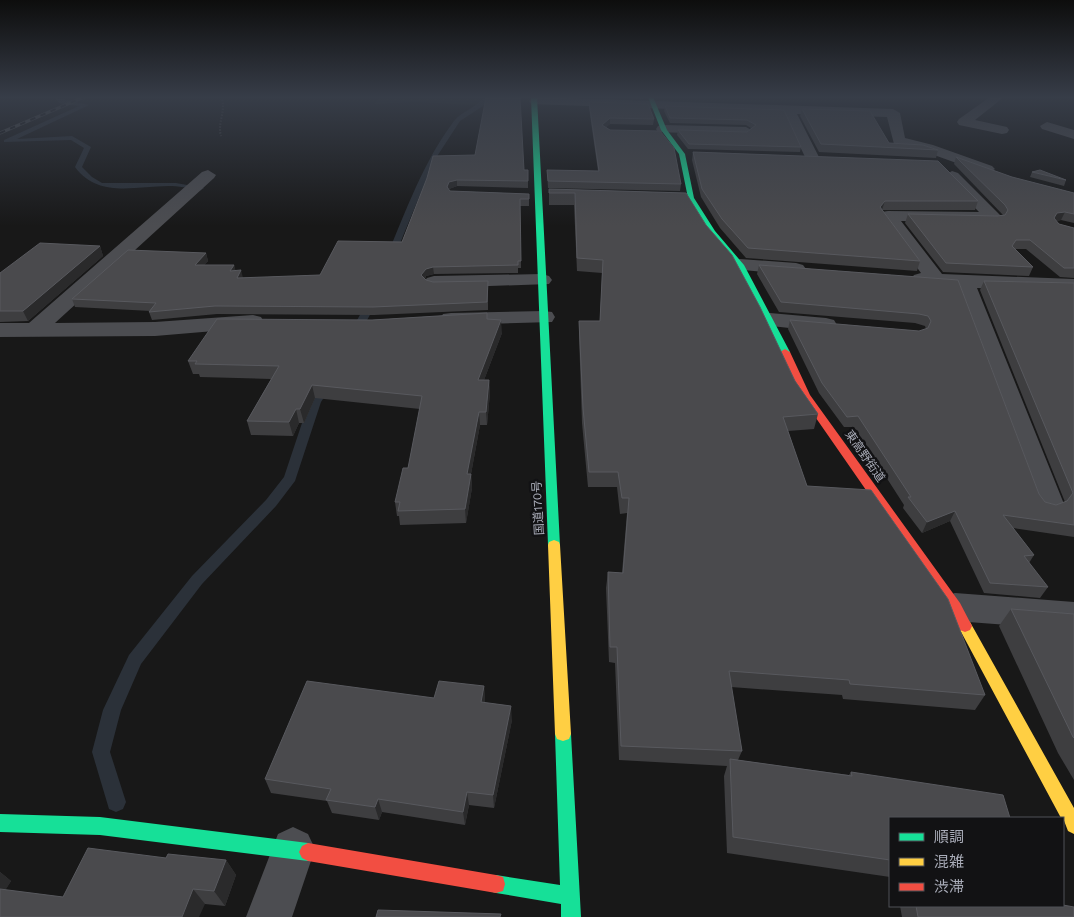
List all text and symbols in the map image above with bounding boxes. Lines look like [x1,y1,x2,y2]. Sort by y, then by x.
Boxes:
street label: 東高野街道 [842,427,888,485]
street label: 国道170号 [530,480,546,536]
legend [889,817,1064,907]
text: 順調 [934,828,964,846]
text: 混雑 [934,853,964,871]
text: 渋滞 [934,878,964,896]

